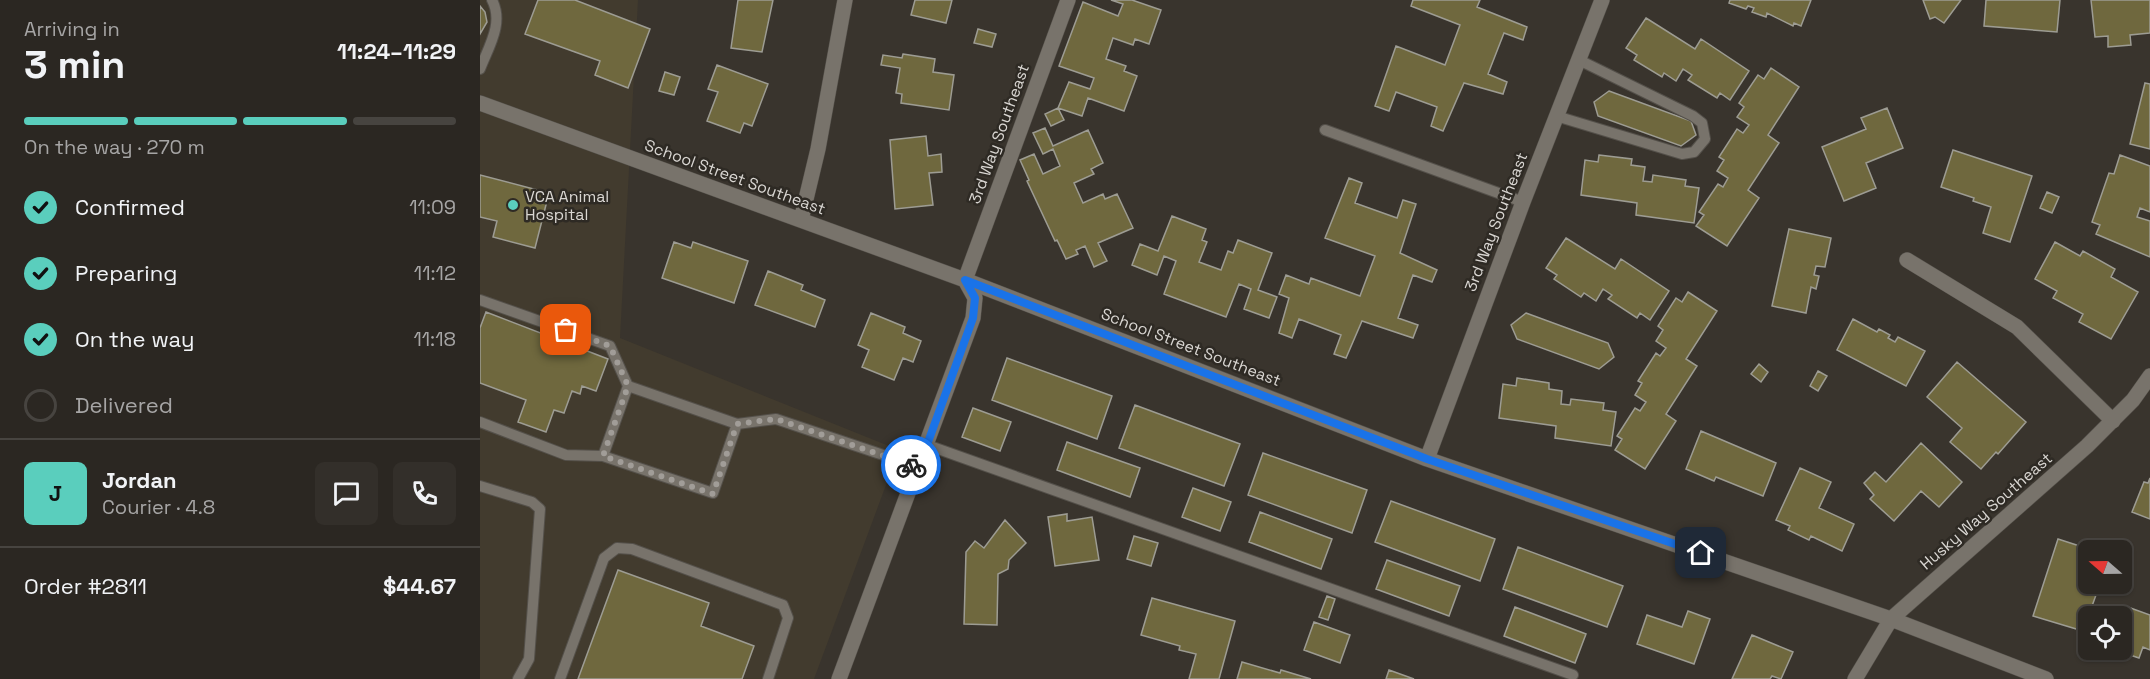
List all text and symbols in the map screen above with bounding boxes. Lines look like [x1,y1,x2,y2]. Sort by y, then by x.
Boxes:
text: Arriving in [24,16,120,42]
text: 11:24–11:29 [337,37,456,65]
text: 3 min [24,40,125,89]
street label: 3rd Way Southeast [964,61,1034,207]
text: On the way · 270 m [24,134,205,160]
street label: School Street Southeast [642,134,828,220]
street label: 3rd Way Southeast [1460,149,1532,295]
place label: VCA Animal Hospital [525,186,609,225]
icon: check [24,191,57,224]
text: Confirmed [75,193,185,221]
text: 11:09 [409,194,456,220]
marker: VCA Animal Hospital [506,198,520,212]
icon: check [24,257,57,290]
text: Preparing [75,259,177,287]
text: 11:12 [414,260,456,286]
street label: School Street Southeast [1098,303,1284,391]
pin [540,304,591,355]
icon: bag [549,313,582,346]
icon: check [24,323,57,356]
text: On the way [75,325,194,353]
text: 11:18 [413,326,456,352]
text: Delivered [75,391,173,419]
courier [881,435,941,495]
street label: Husky Way Southeast [1915,448,2057,574]
icon: bike [895,449,928,482]
button: chat [315,462,378,525]
button: phone [393,462,456,525]
text: Jordan [102,466,177,494]
text: J [49,479,62,507]
text: Courier · 4.8 [102,494,215,520]
pin [1675,527,1726,578]
icon: home [1684,536,1717,569]
north arrow [2078,540,2132,594]
map controls [2078,540,2132,660]
text: Order #2811 [24,572,147,600]
text: $44.67 [383,572,456,600]
button: locate [2078,606,2132,660]

